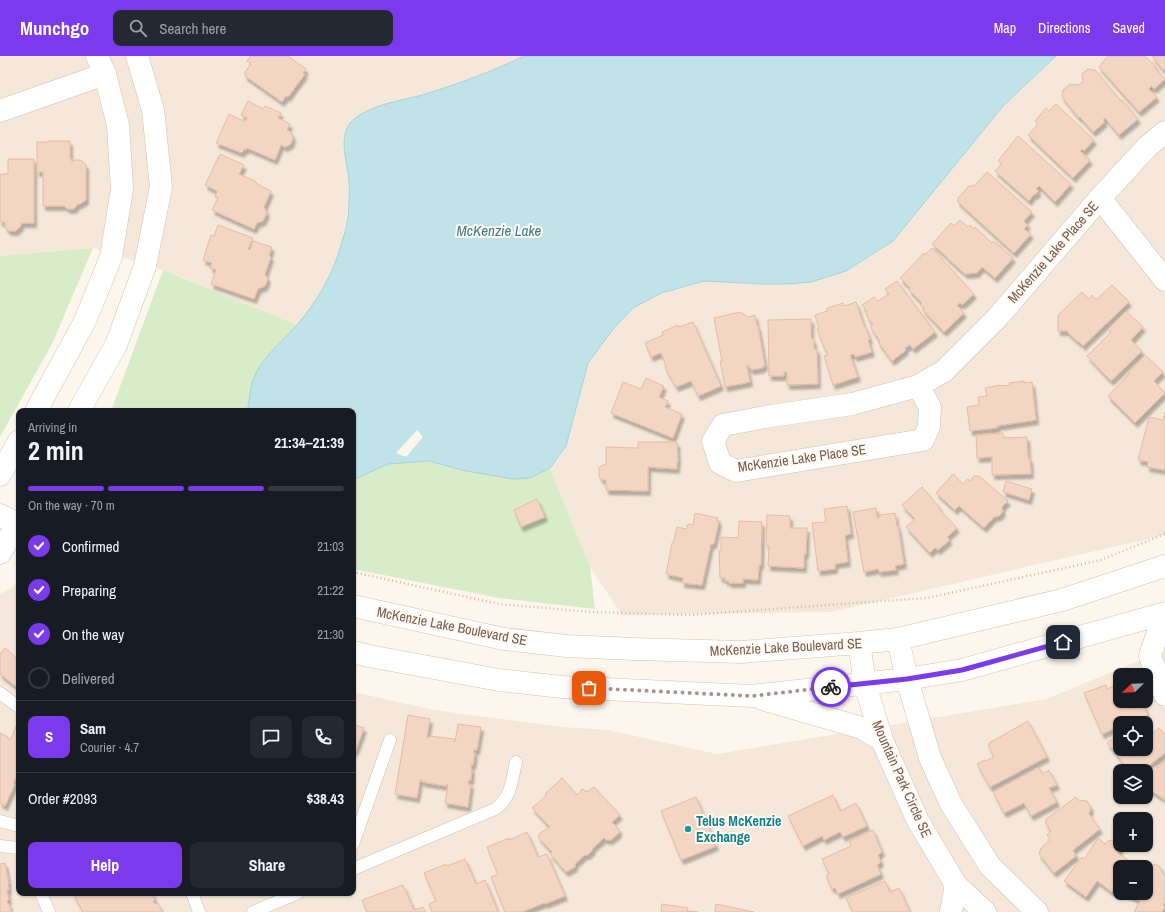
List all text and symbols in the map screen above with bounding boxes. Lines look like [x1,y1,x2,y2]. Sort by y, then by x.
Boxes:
search box [113,10,393,46]
text: Munchgo [20,15,89,41]
icon: search [127,17,149,39]
text: Search here [159,18,226,39]
text: Map [994,19,1016,37]
text: Directions [1038,19,1090,37]
text: Saved [1112,19,1145,37]
street label: McKenzie Lake Place SE [1004,197,1102,307]
water label: McKenzie Lake [457,220,542,241]
text: Arriving in [28,419,77,436]
text: 21:34–21:39 [274,432,344,453]
text: 2 min [28,433,84,468]
street label: McKenzie Lake Place SE [737,440,867,476]
text: On the way · 70 m [28,497,115,514]
icon: check [28,535,50,557]
text: Confirmed [62,536,119,557]
text: 21:03 [317,538,344,555]
icon: check [28,579,50,601]
text: Preparing [62,580,116,601]
text: 21:22 [317,582,344,599]
street label: McKenzie Lake Boulevard SE [375,603,529,649]
icon: check [28,623,50,645]
text: On the way [62,624,124,645]
pin [1046,625,1080,659]
text: 21:30 [317,626,344,643]
icon: home [1052,631,1074,653]
street label: McKenzie Lake Boulevard SE [709,634,863,660]
courier [811,667,851,707]
text: Delivered [62,668,115,689]
north arrow [1113,668,1153,708]
map controls [1113,668,1153,900]
pin [572,671,606,705]
icon: bike [820,676,842,698]
icon: bag [578,677,600,699]
button: chat [250,716,292,758]
button: phone [302,716,344,758]
button: locate [1113,716,1153,756]
text: Sam [80,718,106,739]
street label: Mountain Park Circle SE [868,718,936,840]
text: S [45,726,53,747]
text: Courier · 4.7 [80,739,139,756]
button: layers [1113,764,1153,804]
text: Order #2093 [28,788,97,809]
text: $38.43 [306,788,344,809]
place label: Telus McKenzie Exchange [696,812,781,846]
button: + [1113,812,1153,852]
marker: Telus McKenzie Exchange [683,824,693,834]
button: Help [28,842,182,888]
button: Share [190,842,344,888]
button: − [1113,860,1153,900]

